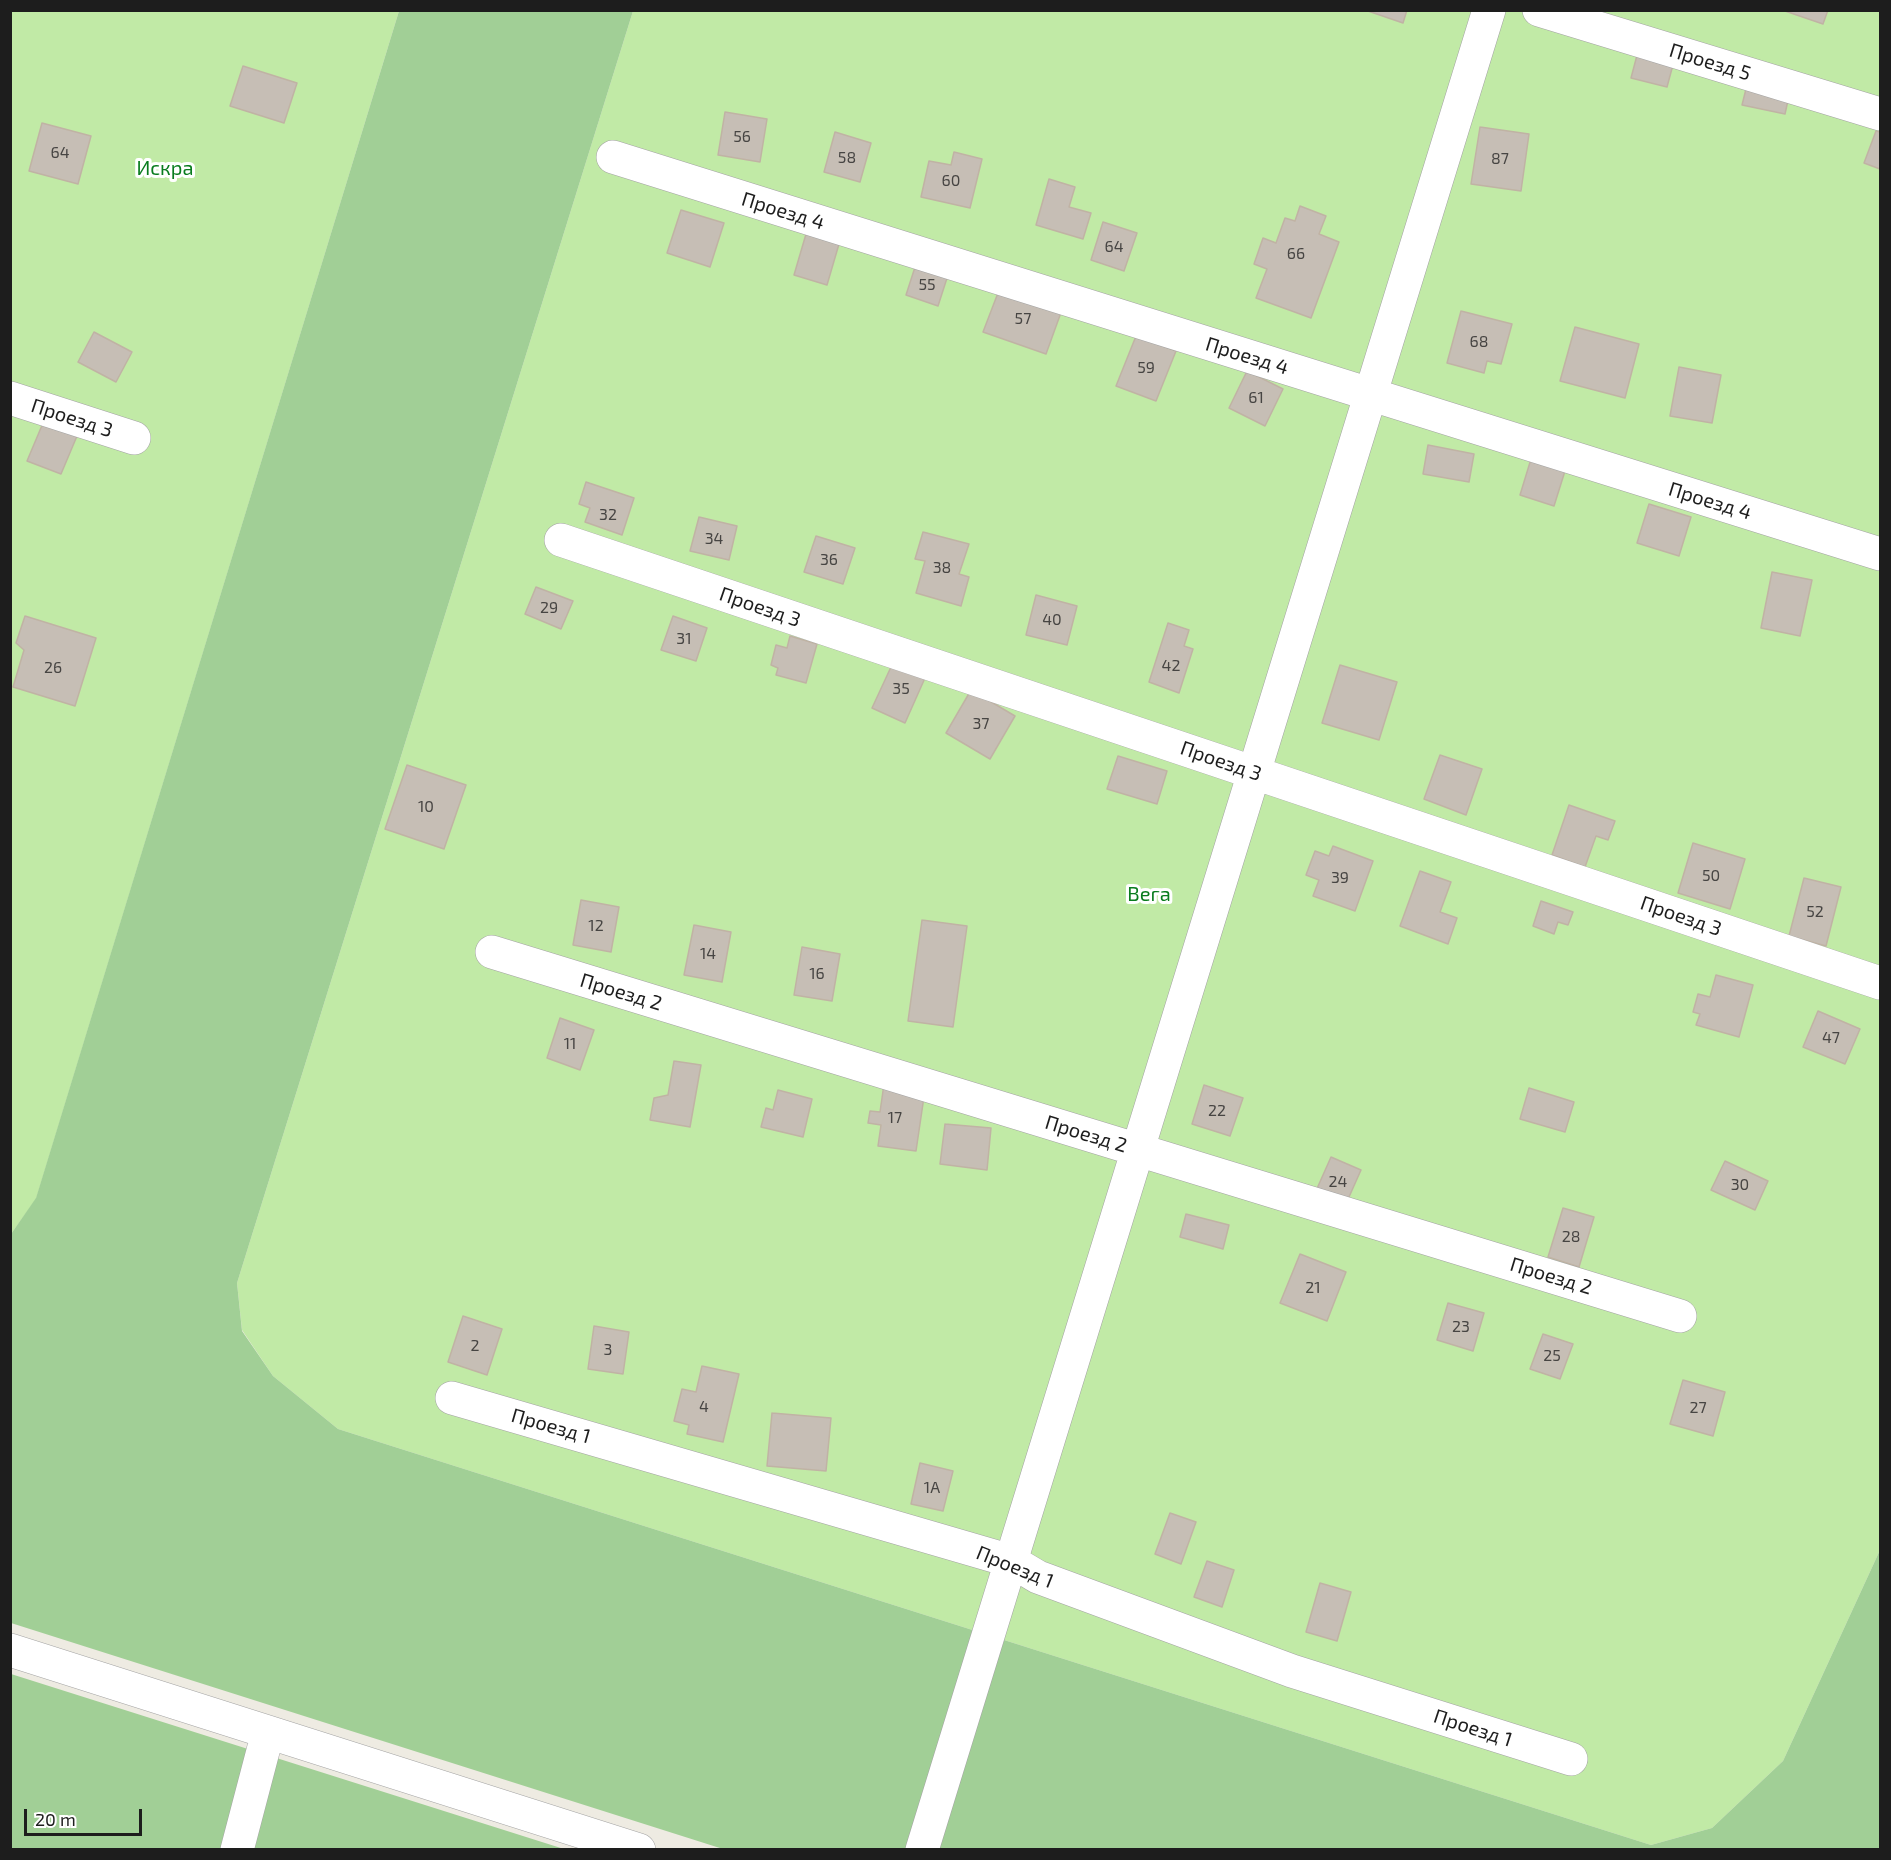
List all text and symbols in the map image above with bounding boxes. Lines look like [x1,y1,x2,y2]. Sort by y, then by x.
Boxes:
street label: Проезд 5 [1666,38,1754,86]
house number: 56 [733,127,751,147]
house number: 64 [51,143,69,163]
house number: 58 [838,148,856,168]
house number: 87 [1491,149,1509,169]
park label: Искра [136,156,194,180]
house number: 60 [942,171,960,191]
street label: Проезд 4 [739,187,827,235]
house number: 64 [1105,237,1123,257]
house number: 66 [1287,244,1305,264]
house number: 55 [918,275,936,295]
house number: 57 [1015,309,1031,329]
street label: Проезд 4 [1203,332,1291,380]
house number: 68 [1470,332,1488,352]
house number: 59 [1137,358,1155,378]
house number: 61 [1248,388,1264,408]
street label: Проезд 3 [28,394,116,442]
street label: Проезд 4 [1666,477,1754,525]
house number: 32 [599,505,617,525]
house number: 34 [705,529,723,549]
house number: 36 [820,550,838,570]
house number: 38 [933,558,951,578]
street label: Проезд 3 [716,582,804,632]
house number: 29 [540,598,558,618]
house number: 40 [1042,610,1062,630]
house number: 31 [676,629,692,649]
house number: 42 [1162,656,1180,676]
house number: 26 [44,658,62,678]
house number: 35 [892,679,910,699]
house number: 37 [972,714,990,734]
street label: Проезд 3 [1177,736,1265,786]
house number: 10 [418,797,434,817]
house number: 50 [1702,866,1720,886]
house number: 39 [1331,868,1349,888]
park label: Вега [1127,882,1171,906]
street label: Проезд 3 [1637,891,1725,941]
house number: 52 [1806,902,1824,922]
house number: 12 [588,916,604,936]
house number: 14 [700,944,716,964]
house number: 16 [809,964,825,984]
street label: Проезд 2 [577,968,665,1016]
house number: 47 [1822,1028,1840,1048]
house number: 11 [564,1034,576,1054]
house number: 22 [1208,1101,1226,1121]
house number: 17 [888,1108,902,1128]
street label: Проезд 2 [1042,1110,1130,1158]
house number: 24 [1329,1172,1347,1192]
house number: 30 [1731,1175,1749,1195]
house number: 28 [1562,1227,1580,1247]
street label: Проезд 2 [1507,1252,1595,1300]
house number: 21 [1305,1278,1321,1298]
house number: 23 [1452,1317,1470,1337]
house number: 2 [471,1336,479,1356]
house number: 3 [604,1340,612,1360]
house number: 25 [1543,1346,1561,1366]
house number: 4 [699,1397,709,1417]
house number: 27 [1689,1398,1707,1418]
street label: Проезд 1 [509,1403,593,1449]
house number: 1А [924,1478,940,1498]
street label: Проезд 1 [973,1541,1057,1593]
street label: Проезд 1 [1431,1704,1515,1752]
scale bar [27,1797,146,1835]
text: 20 m [35,1808,76,1830]

